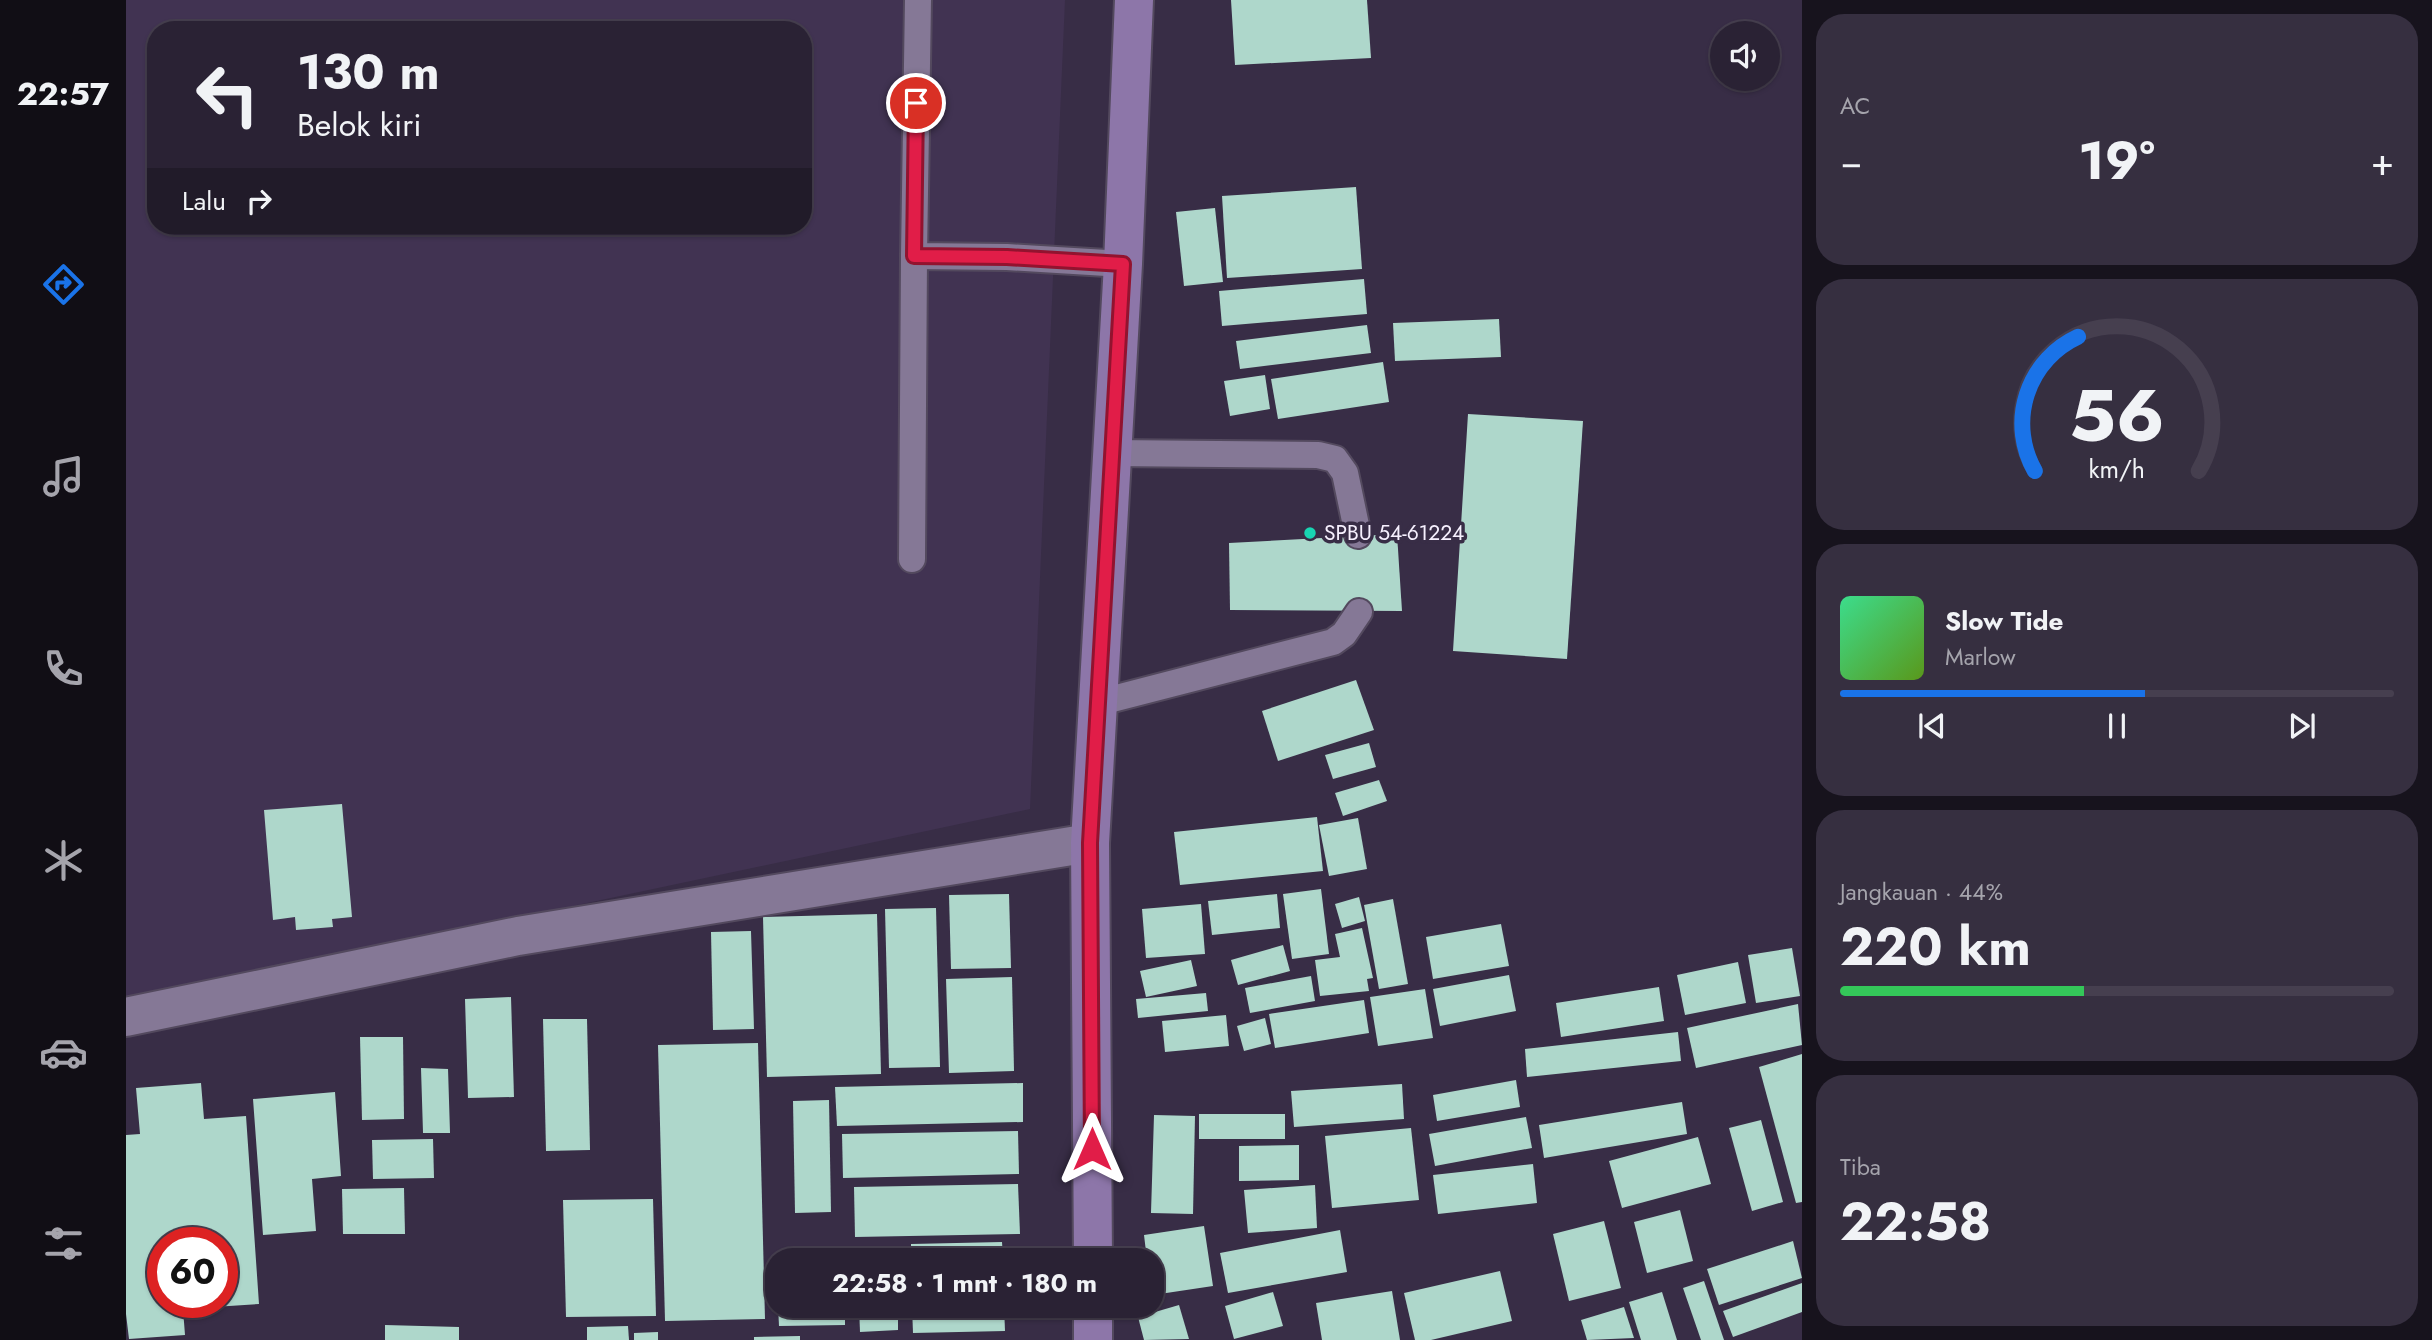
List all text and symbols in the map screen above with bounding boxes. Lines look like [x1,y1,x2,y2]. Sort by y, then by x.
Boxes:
map controls [1710,21,1780,91]
button: sound [1710,21,1780,91]
text: 130 m [297,37,440,107]
icon: left [182,49,273,140]
text: 22:57 [17,71,109,117]
pin [886,73,946,133]
icon: arrive [897,84,935,122]
text: AC [1840,89,1870,123]
text: Belok kiri [297,102,422,148]
text: 19° [2078,123,2155,199]
text: − [1840,134,1862,189]
text: + [2371,134,2394,189]
text: Lalu [182,182,226,220]
icon: right [240,182,278,220]
icon: directions [39,260,88,309]
text: 56 [2069,363,2165,468]
text: km/h [2089,451,2145,487]
icon: music [39,452,88,501]
place label: SPBU 54-61224 [1324,518,1464,548]
marker: SPBU 54-61224 [1302,525,1318,541]
text: Slow Tide [1945,602,2064,640]
text: Marlow [1945,640,2016,674]
icon: phone [39,644,88,693]
icon: previous [1913,707,1951,745]
icon: pause [2098,707,2136,745]
icon: next [2283,707,2321,745]
icon: climate [39,836,88,885]
text: Jangkauan · 44% [1840,875,2003,909]
text: 220 km [1840,909,2031,985]
icon: car [39,1028,88,1077]
position arrow [1055,1112,1129,1186]
text: Tiba [1840,1150,1881,1184]
text: 22:58 [1840,1184,1991,1260]
icon: filters [39,1219,88,1268]
speed limit sign: 60 [147,1227,238,1318]
text: 22:58 · 1 mnt · 180 m [832,1264,1097,1302]

